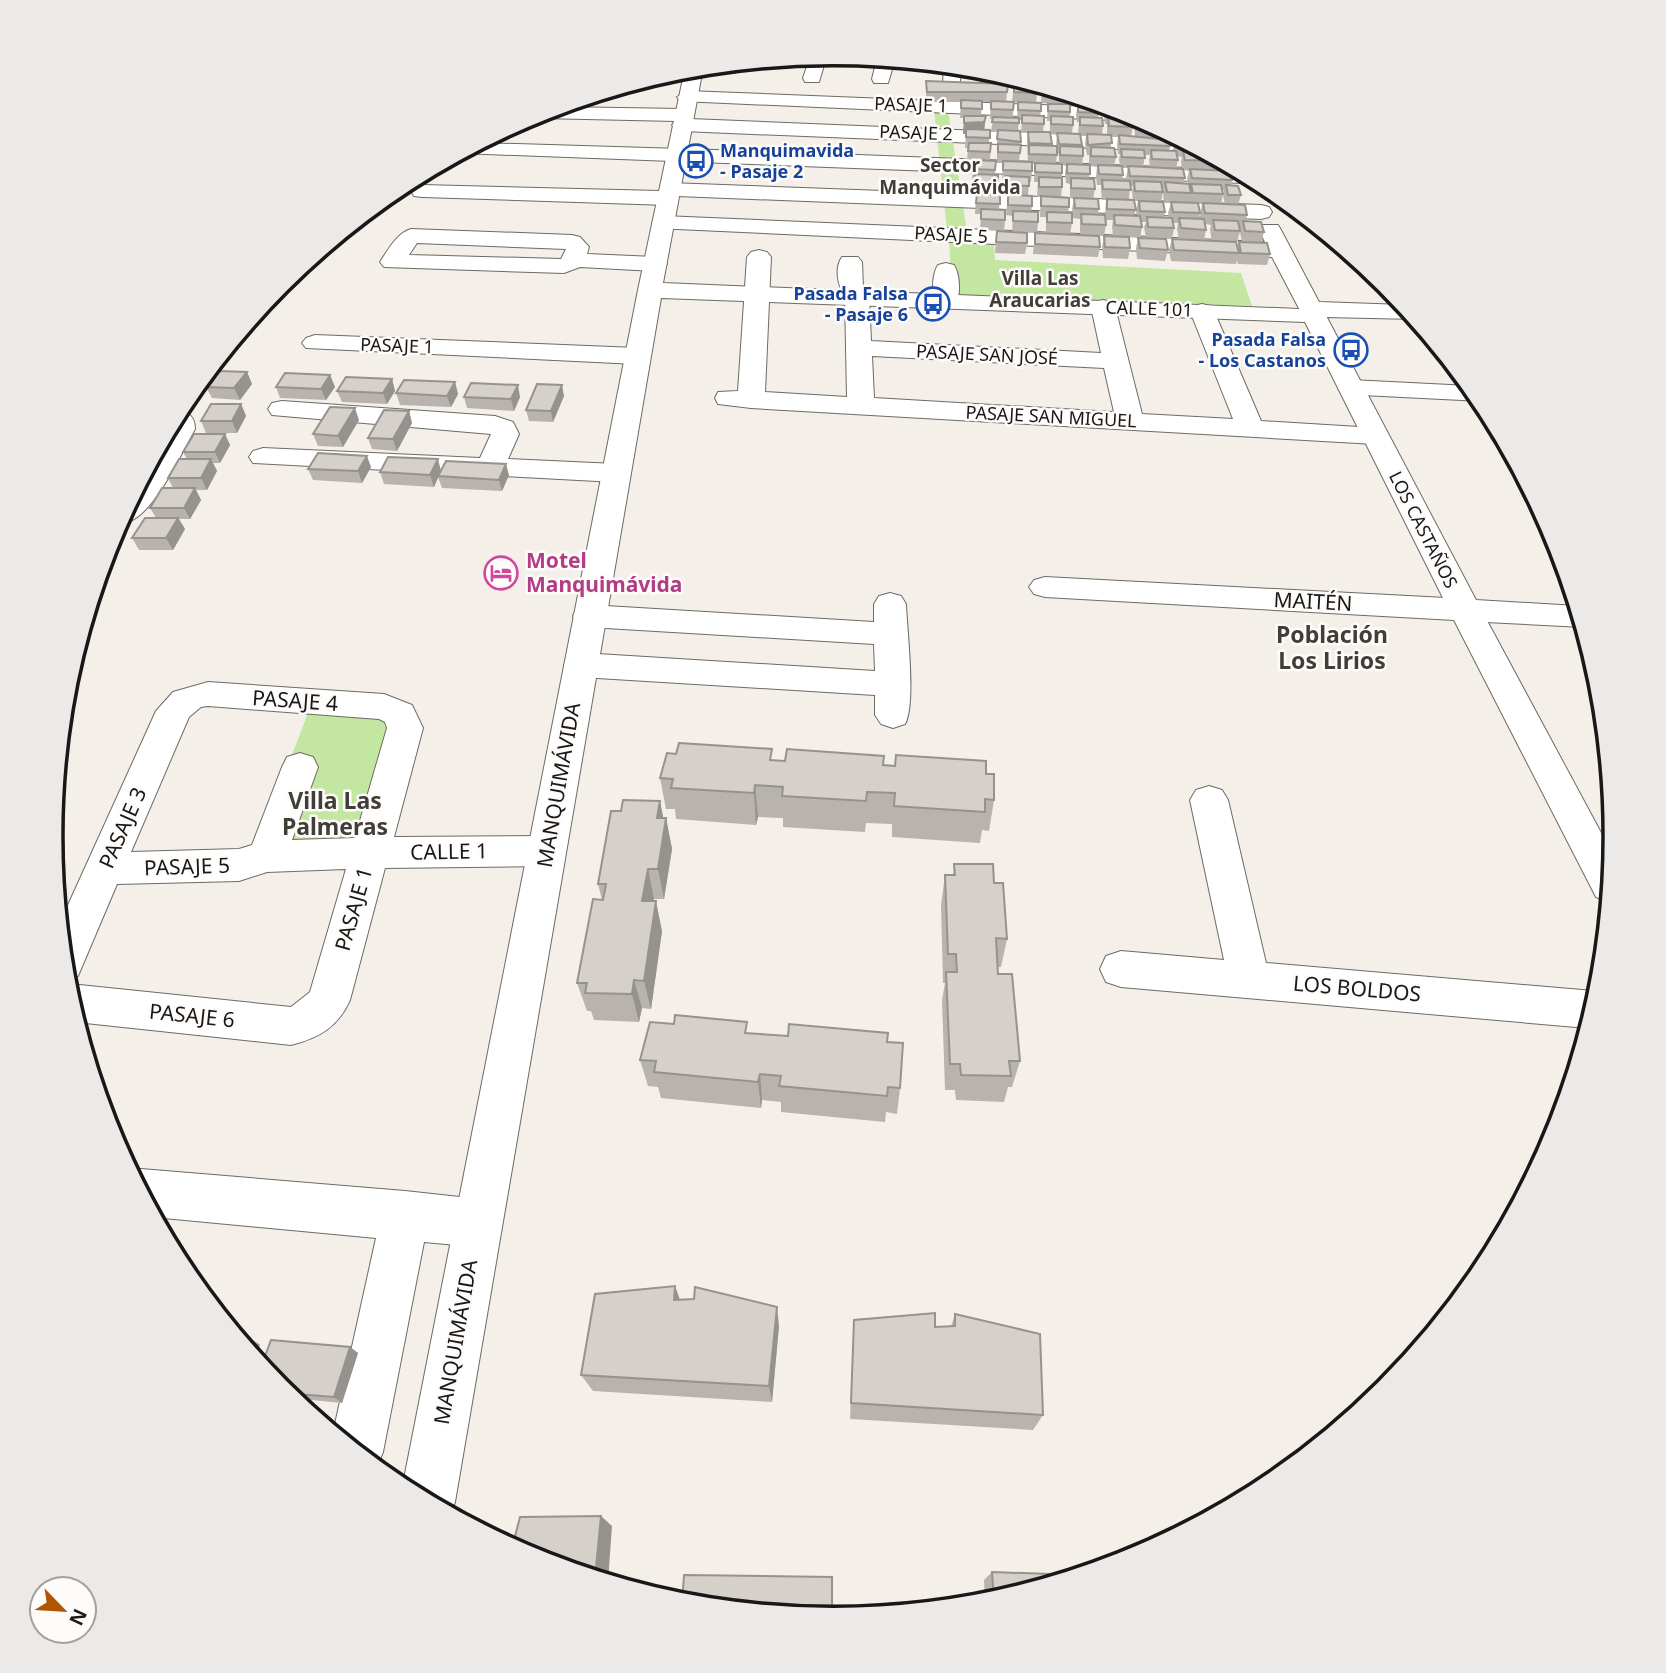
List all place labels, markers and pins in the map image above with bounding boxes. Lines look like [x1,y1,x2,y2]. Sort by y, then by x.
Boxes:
place label: Manquimavida - Pasaje 2 [720,138,854,183]
bus stop icon: Manquimavida - Pasaje 2 [677,142,715,180]
place label: Pasada Falsa - Pasaje 6 [794,281,908,326]
bus stop icon: Pasada Falsa - Pasaje 6 [914,285,952,323]
place label: Pasada Falsa - Los Castanos [1199,327,1326,372]
bus stop icon: Pasada Falsa - Los Castanos [1332,331,1370,369]
place label: Motel Manquimávida [526,546,682,598]
hotel icon: Motel Manquimávida [482,554,520,592]

